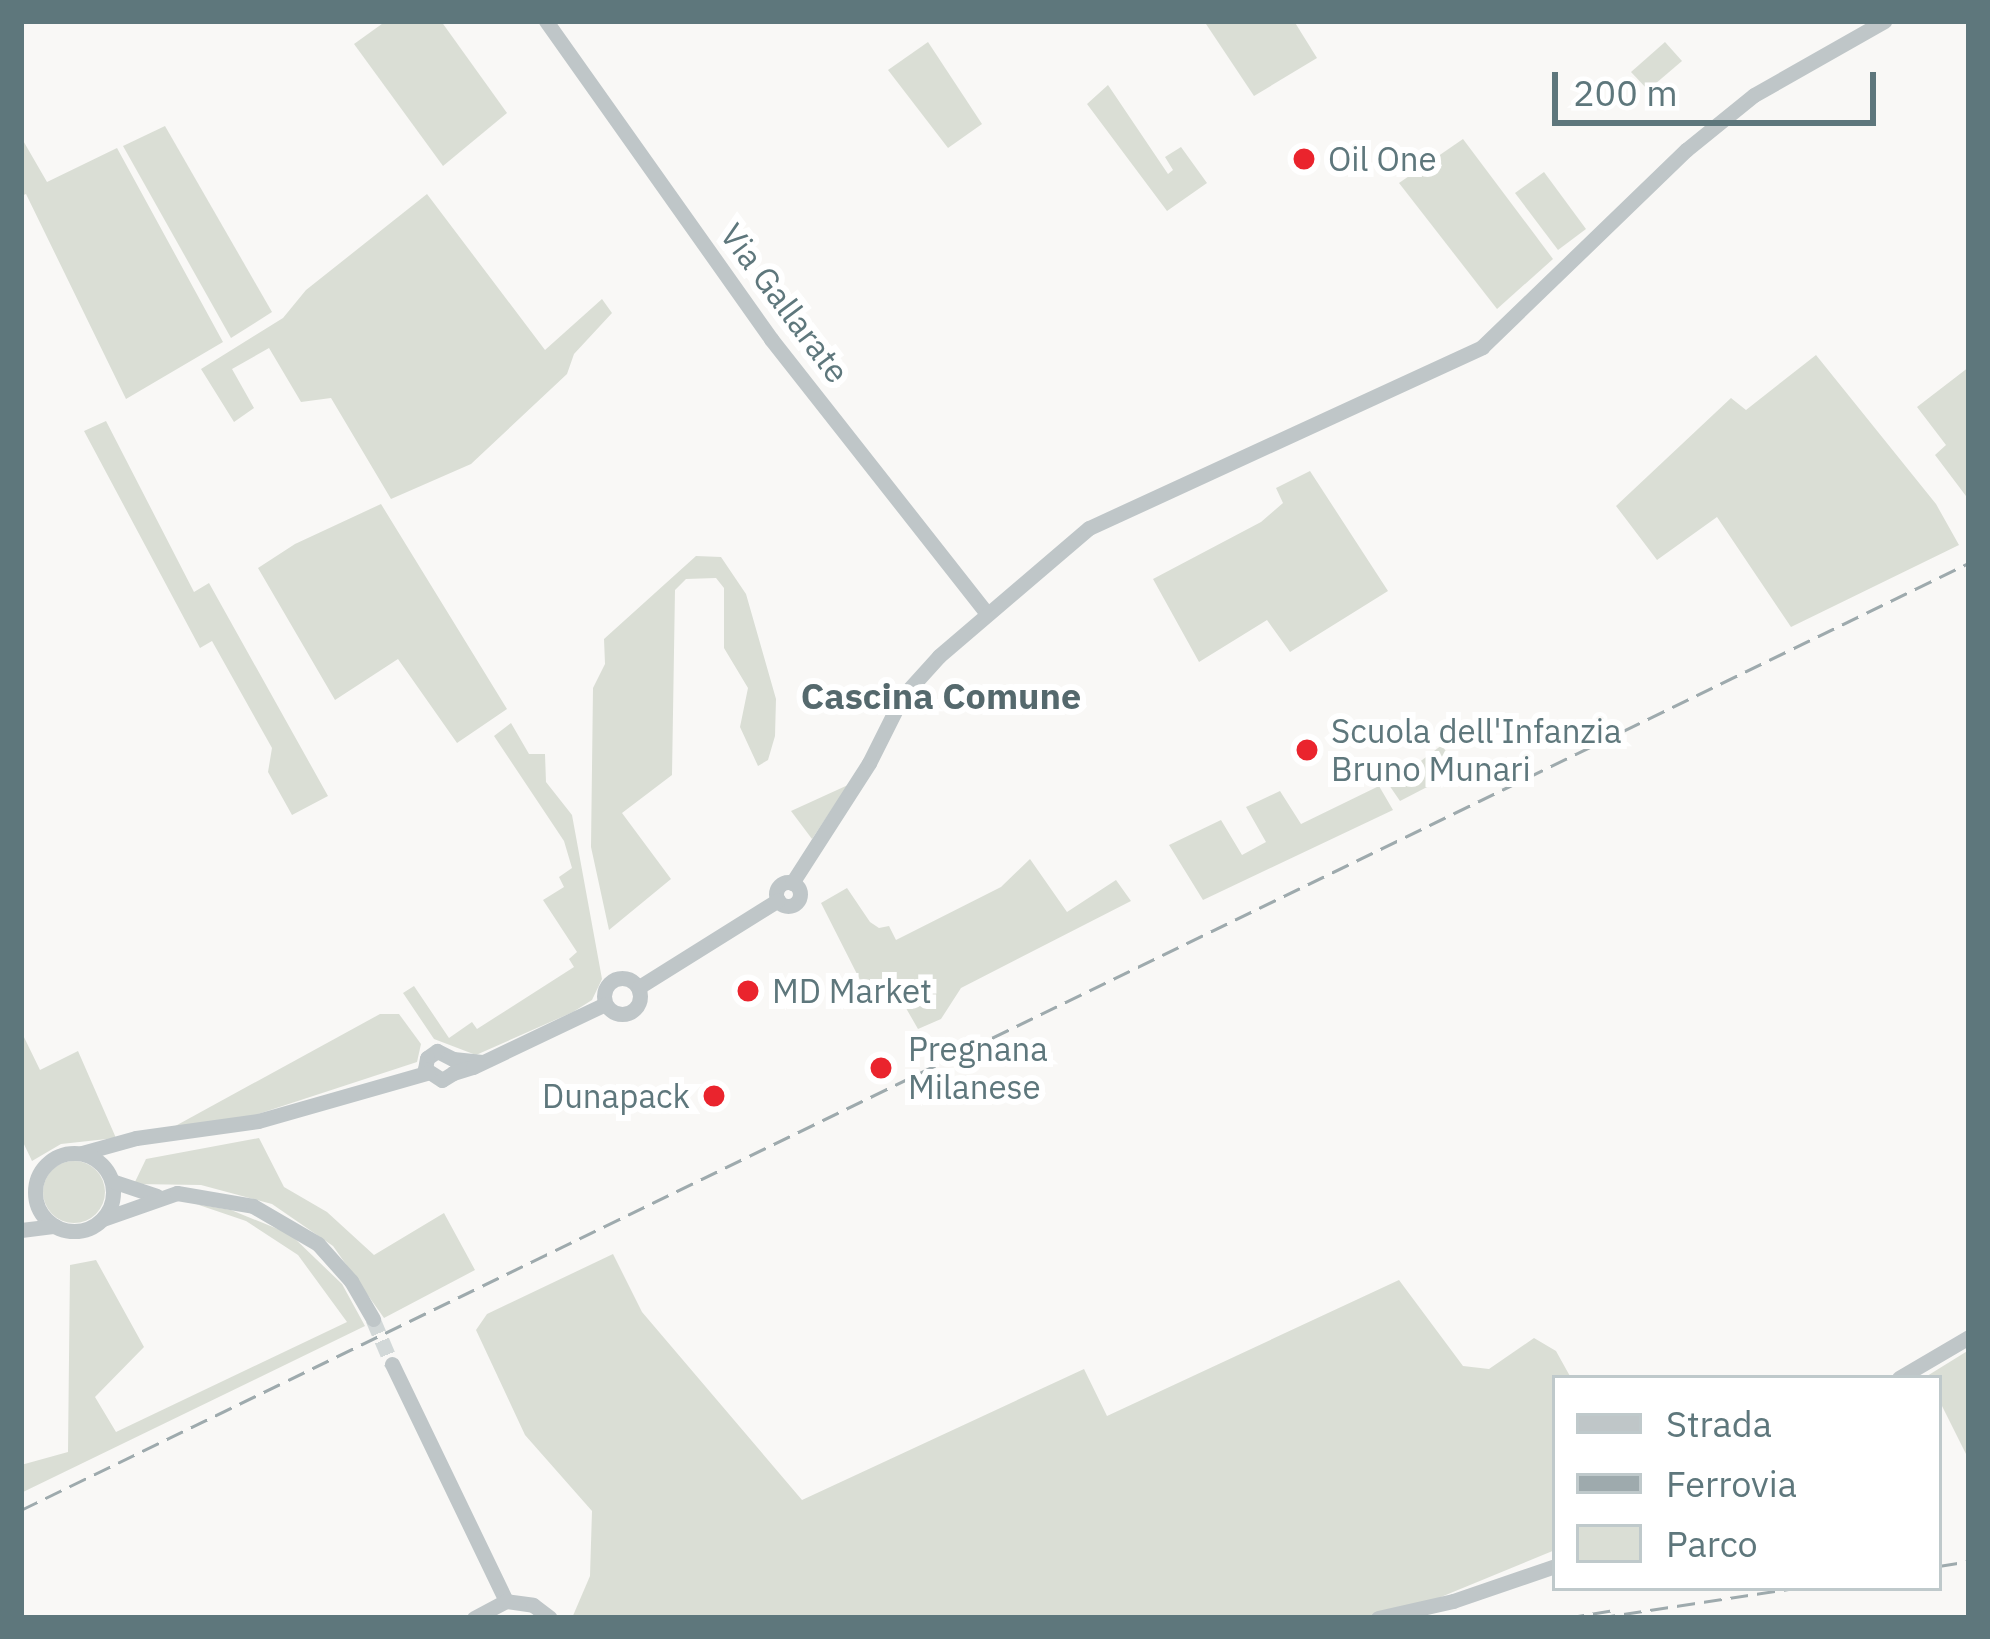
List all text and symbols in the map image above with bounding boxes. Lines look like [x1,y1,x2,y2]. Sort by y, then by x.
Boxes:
scale bar [1558,48,1882,122]
text: 200 m [1573,69,1678,116]
place label: Oil One [1328,139,1437,179]
marker: Oil One [1291,146,1317,172]
street label: Via Gallarate [712,216,858,390]
district label: Cascina Comune [801,674,1081,718]
place label: Scuola dell'Infanzia Bruno Munari [1331,711,1622,789]
marker: Scuola dell'Infanzia Bruno Munari [1294,737,1320,763]
place label: MD Market [772,971,932,1011]
marker: MD Market [735,978,761,1004]
place label: Pregnana Milanese [908,1029,1048,1107]
marker: Pregnana Milanese [865,1052,897,1084]
place label: Dunapack [542,1076,690,1116]
marker: Dunapack [701,1083,727,1109]
legend [1552,1375,1942,1591]
text: Strada [1666,1400,1772,1447]
text: Ferrovia [1666,1460,1797,1507]
text: Parco [1666,1520,1758,1567]

